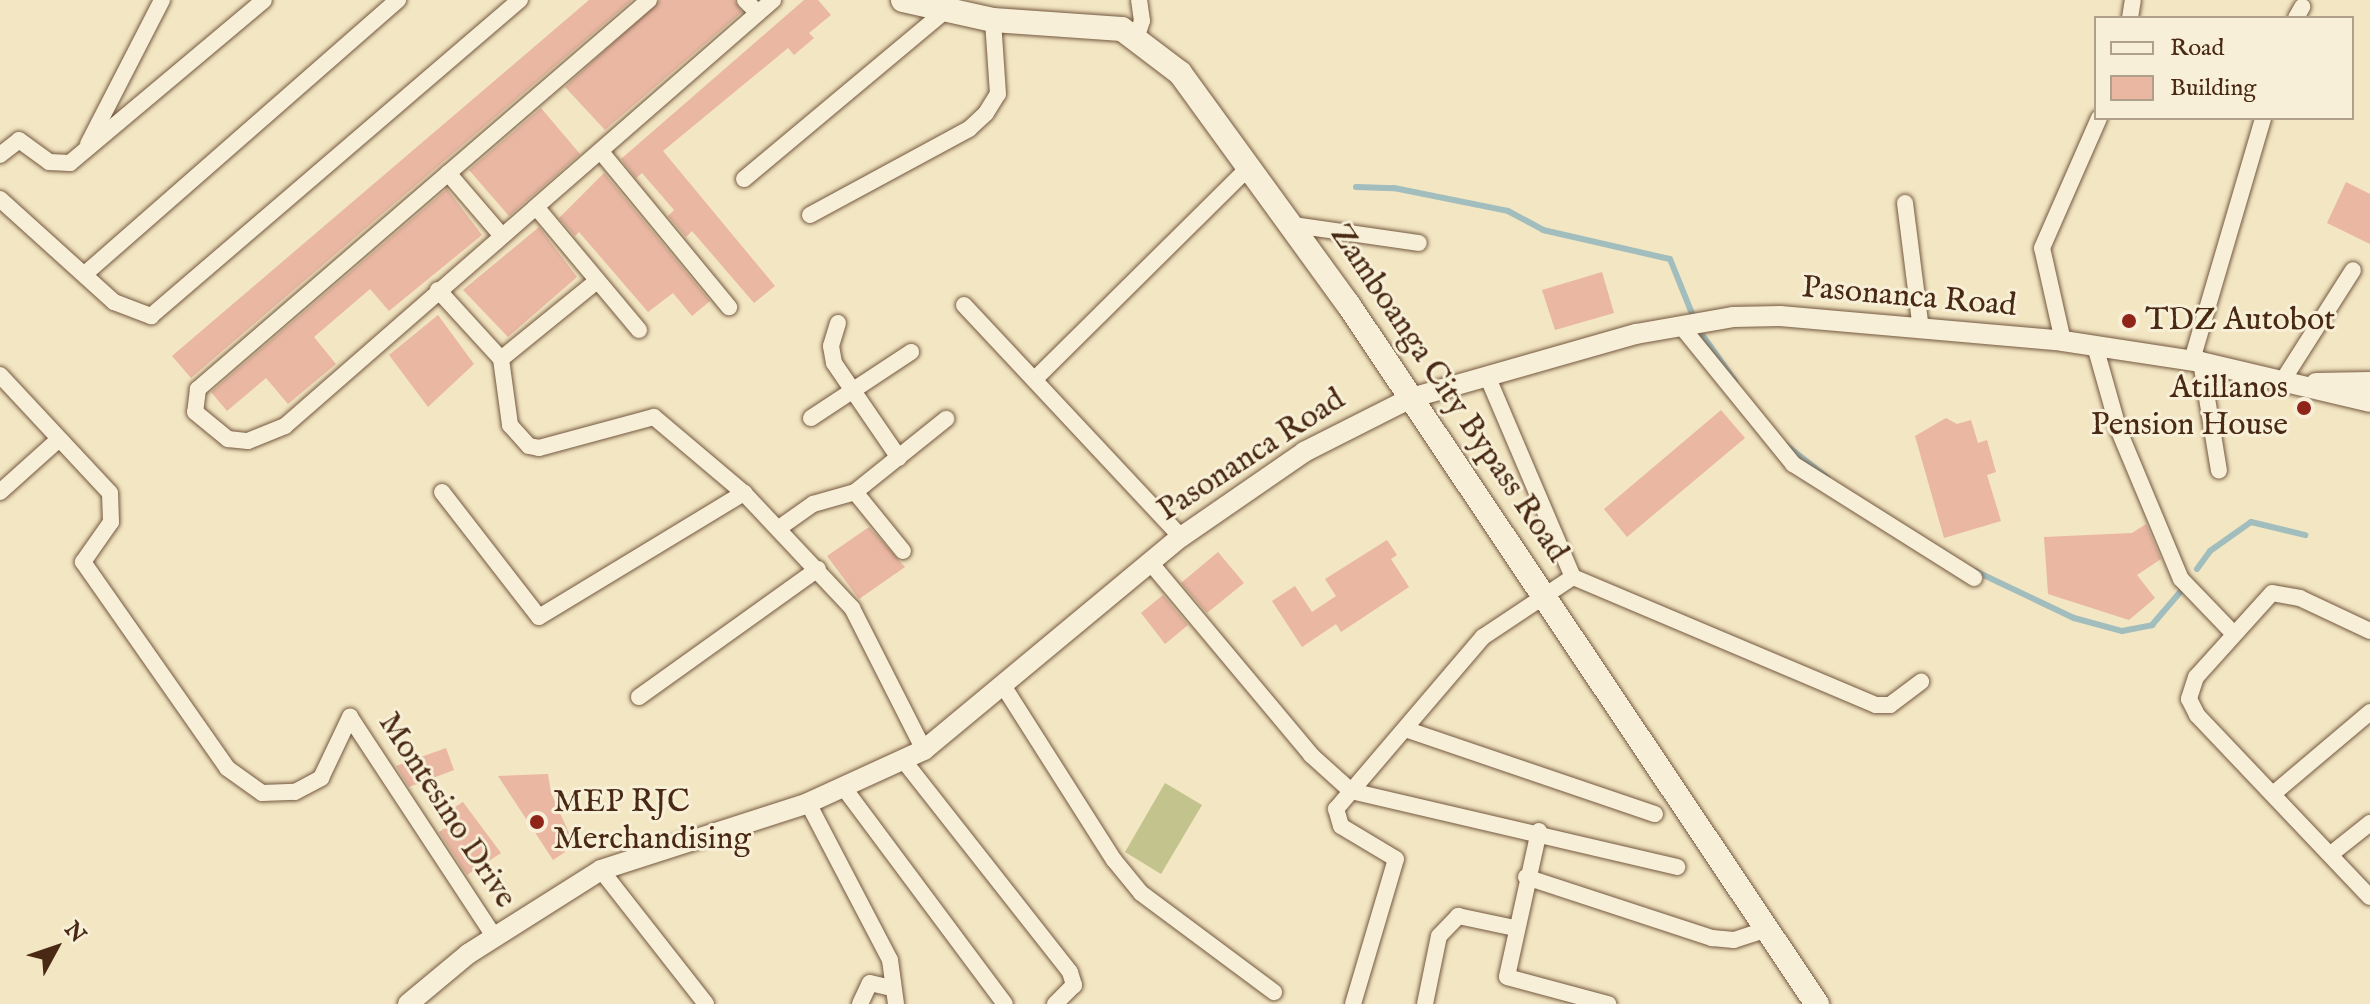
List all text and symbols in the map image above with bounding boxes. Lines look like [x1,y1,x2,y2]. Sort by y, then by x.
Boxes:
legend [2094,16,2354,120]
text: Road [2170,33,2224,64]
text: Building [2170,73,2256,104]
street label: Zamboanga City Bypass Road [1320,218,1576,570]
street label: Pasonanca Road [1800,269,2018,327]
place label: TDZ Autobot [2145,302,2335,340]
marker: TDZ Autobot [2120,312,2138,330]
place label: Atillanos Pension House [2091,371,2288,446]
street label: Pasonanca Road [1151,381,1353,531]
marker: Atillanos Pension House [2295,399,2313,417]
street label: Montesino Drive [369,706,523,916]
place label: MEP RJC Merchandising [553,785,751,860]
marker: MEP RJC Merchandising [528,813,546,831]
north arrow [16,908,96,988]
text: N [58,916,91,949]

